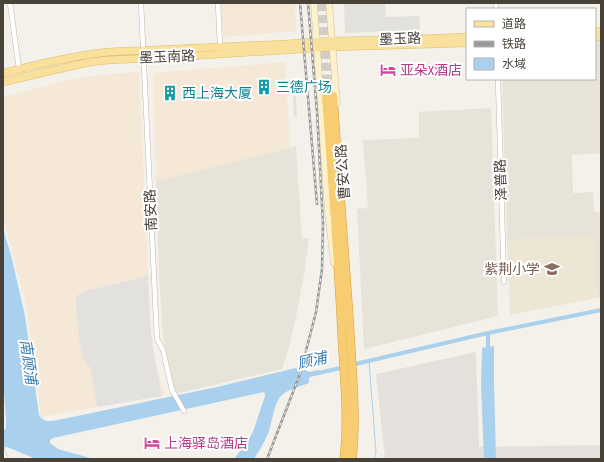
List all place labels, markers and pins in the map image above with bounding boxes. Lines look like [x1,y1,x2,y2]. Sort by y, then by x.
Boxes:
hotel icon: 亚朵X酒店 [379,61,397,79]
place label: 亚朵X酒店 [400,62,462,79]
building icon: 三德广场 [255,78,273,96]
place label: 三德广场 [276,79,332,96]
building icon: 西上海大厦 [161,84,179,102]
place label: 西上海大厦 [182,85,252,102]
school or university icon: 紫荆小学 [543,260,561,278]
place label: 紫荆小学 [484,261,540,278]
hotel icon: 上海驿岛酒店 [143,434,161,452]
place label: 上海驿岛酒店 [164,435,248,452]

